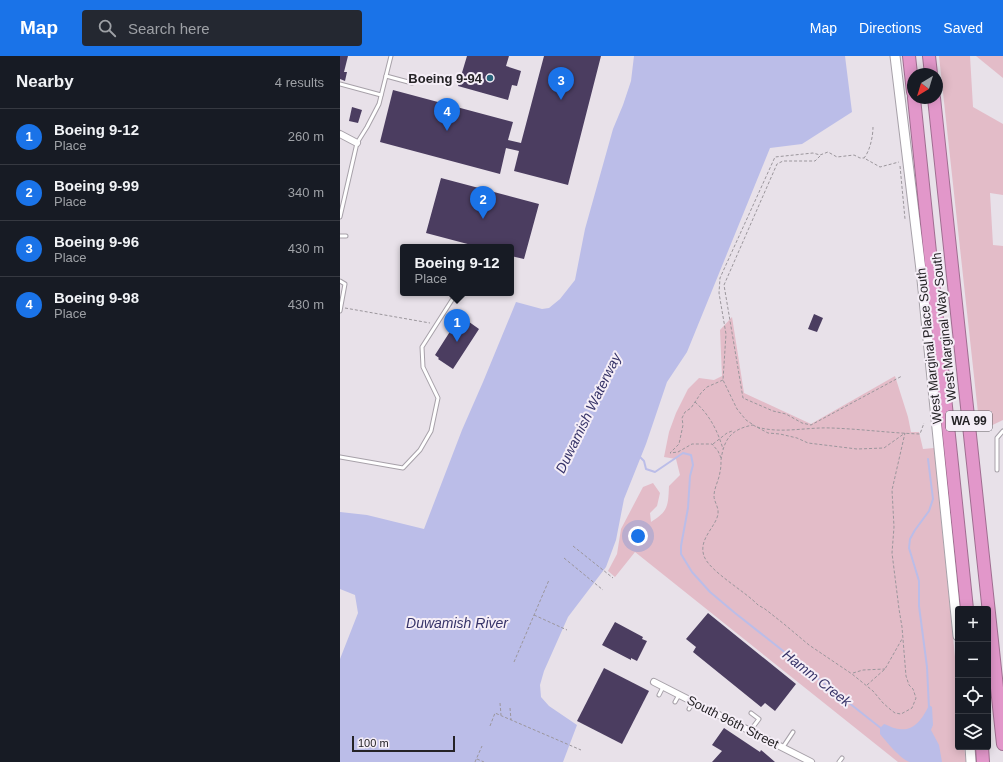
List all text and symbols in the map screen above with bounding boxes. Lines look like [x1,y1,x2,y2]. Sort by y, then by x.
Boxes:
search box [82,10,362,46]
text: Map [20,17,58,38]
icon: search [96,17,118,39]
text: Search here [128,20,210,37]
text: Map [810,20,837,36]
text: Directions [859,20,921,36]
text: Saved [943,20,983,36]
pin: 3 [548,67,574,100]
north arrow [907,68,943,104]
place label: Boeing 9-94 [408,71,483,86]
text: Nearby [16,72,74,91]
marker: Boeing 9-94 [485,73,495,83]
text: 4 results [275,75,324,90]
pin: 4 [434,98,460,131]
text: Boeing 9-12 [54,121,139,138]
text: 1 [25,129,33,144]
text: 260 m [288,129,324,144]
text: Place [54,138,87,153]
text: Boeing 9-99 [54,177,139,194]
text: 2 [25,185,33,200]
text: 340 m [288,185,324,200]
pin: 2 [470,186,496,219]
text: Place [54,194,87,209]
text: Boeing 9-96 [54,233,139,250]
text: 3 [25,241,33,256]
text: 430 m [288,241,324,256]
popup [400,244,514,296]
text: Place [54,250,87,265]
street label: West Marginal Way South [929,252,959,402]
text: Boeing 9-12 [414,254,500,271]
street label: West Marginal Place South [913,267,945,425]
text: Place [414,271,447,286]
text: Boeing 9-98 [54,289,139,306]
text: 4 [25,297,33,312]
text: 430 m [288,297,324,312]
text: Place [54,306,87,321]
pin: 1 [444,309,470,342]
water label: Duwamish Waterway [552,350,624,475]
road number: WA 99 [946,411,992,431]
your location [628,526,648,546]
map controls [955,606,991,750]
button: + [955,606,991,642]
water label: Duwamish River [406,615,509,631]
button: − [955,642,991,678]
water label: Hamm Creek [780,646,855,710]
button: locate [955,678,991,714]
street label: South 96th Street [685,692,782,752]
button: layers [955,714,991,750]
scale bar [352,734,455,753]
text: 100 m [358,737,389,749]

